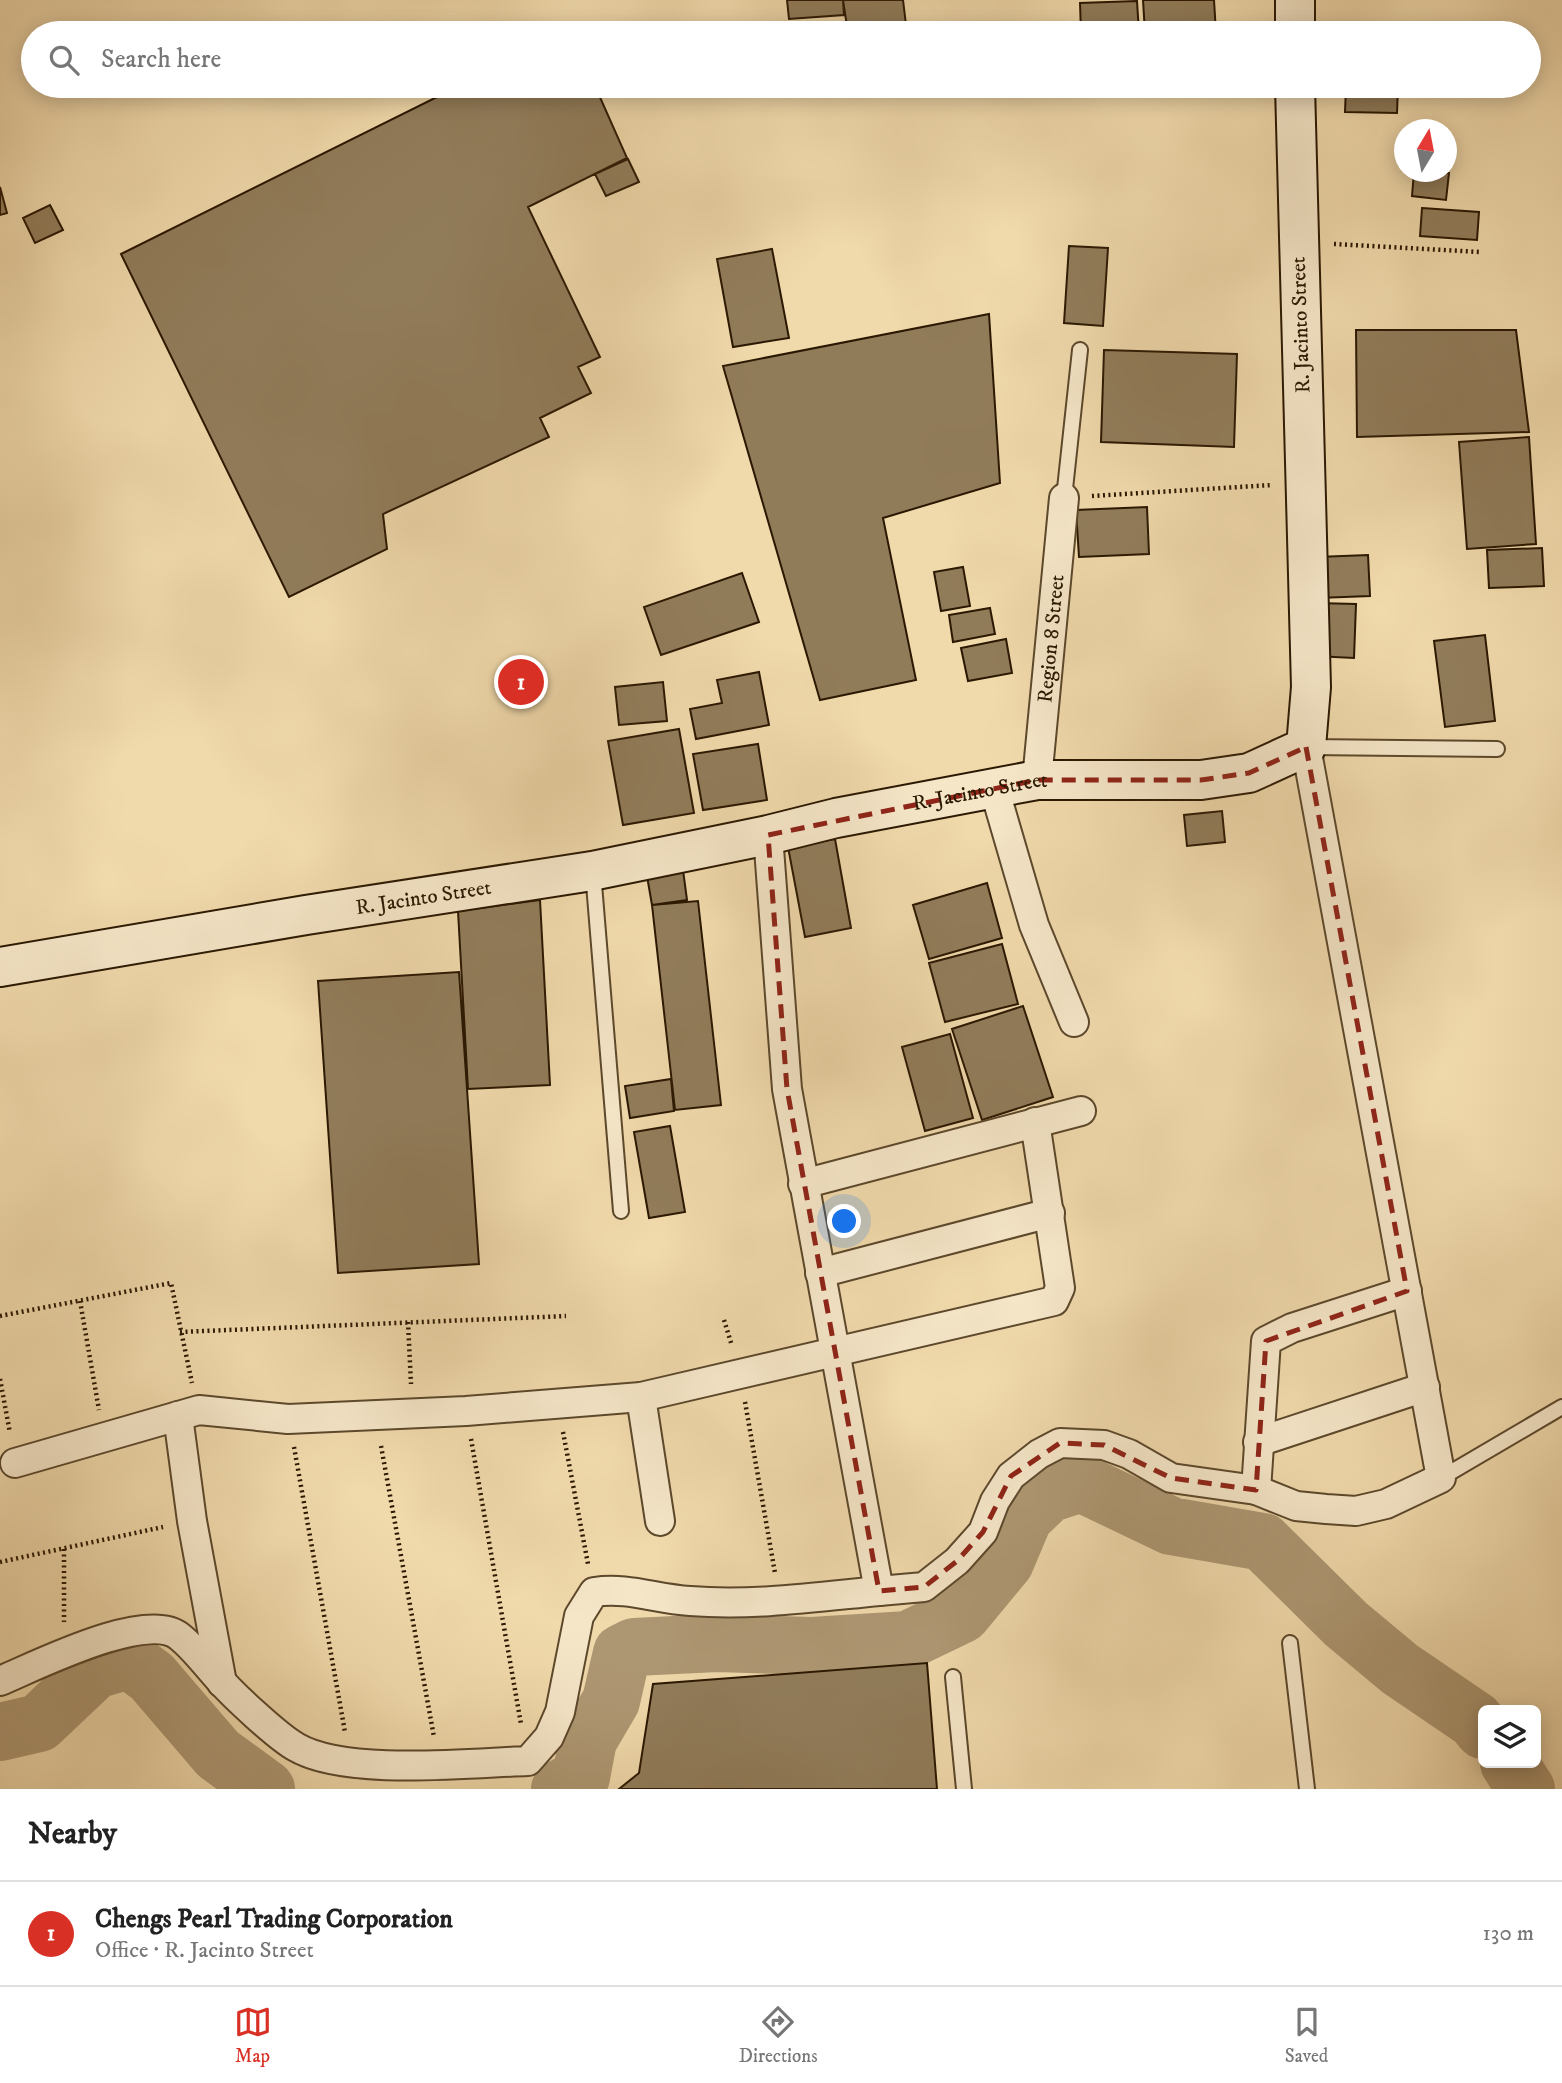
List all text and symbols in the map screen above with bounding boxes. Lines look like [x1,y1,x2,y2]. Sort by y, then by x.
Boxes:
search box [21,21,1541,98]
icon: search [45,41,83,79]
text: Search here [101,43,221,76]
north arrow [1394,119,1457,182]
street label: R. Jacinto Street [1286,256,1316,394]
street label: Region 8 Street [1032,573,1071,704]
pin: 1 [498,656,544,708]
street label: R. Jacinto Street [910,767,1048,817]
street label: R. Jacinto Street [354,875,493,921]
your location [827,1204,861,1238]
map controls [1478,1705,1541,1768]
button: layers [1478,1705,1541,1768]
text: Nearby [28,1816,117,1853]
text: Chengs Pearl Trading Corporation [95,1903,453,1936]
text: 1 [47,1919,55,1948]
text: 130 m [1482,1919,1534,1948]
text: Office · R. Jacinto Street [95,1936,314,1965]
tab: Map [234,2003,272,2068]
tab: Directions [739,2003,818,2068]
tab: Saved [1285,2003,1328,2068]

